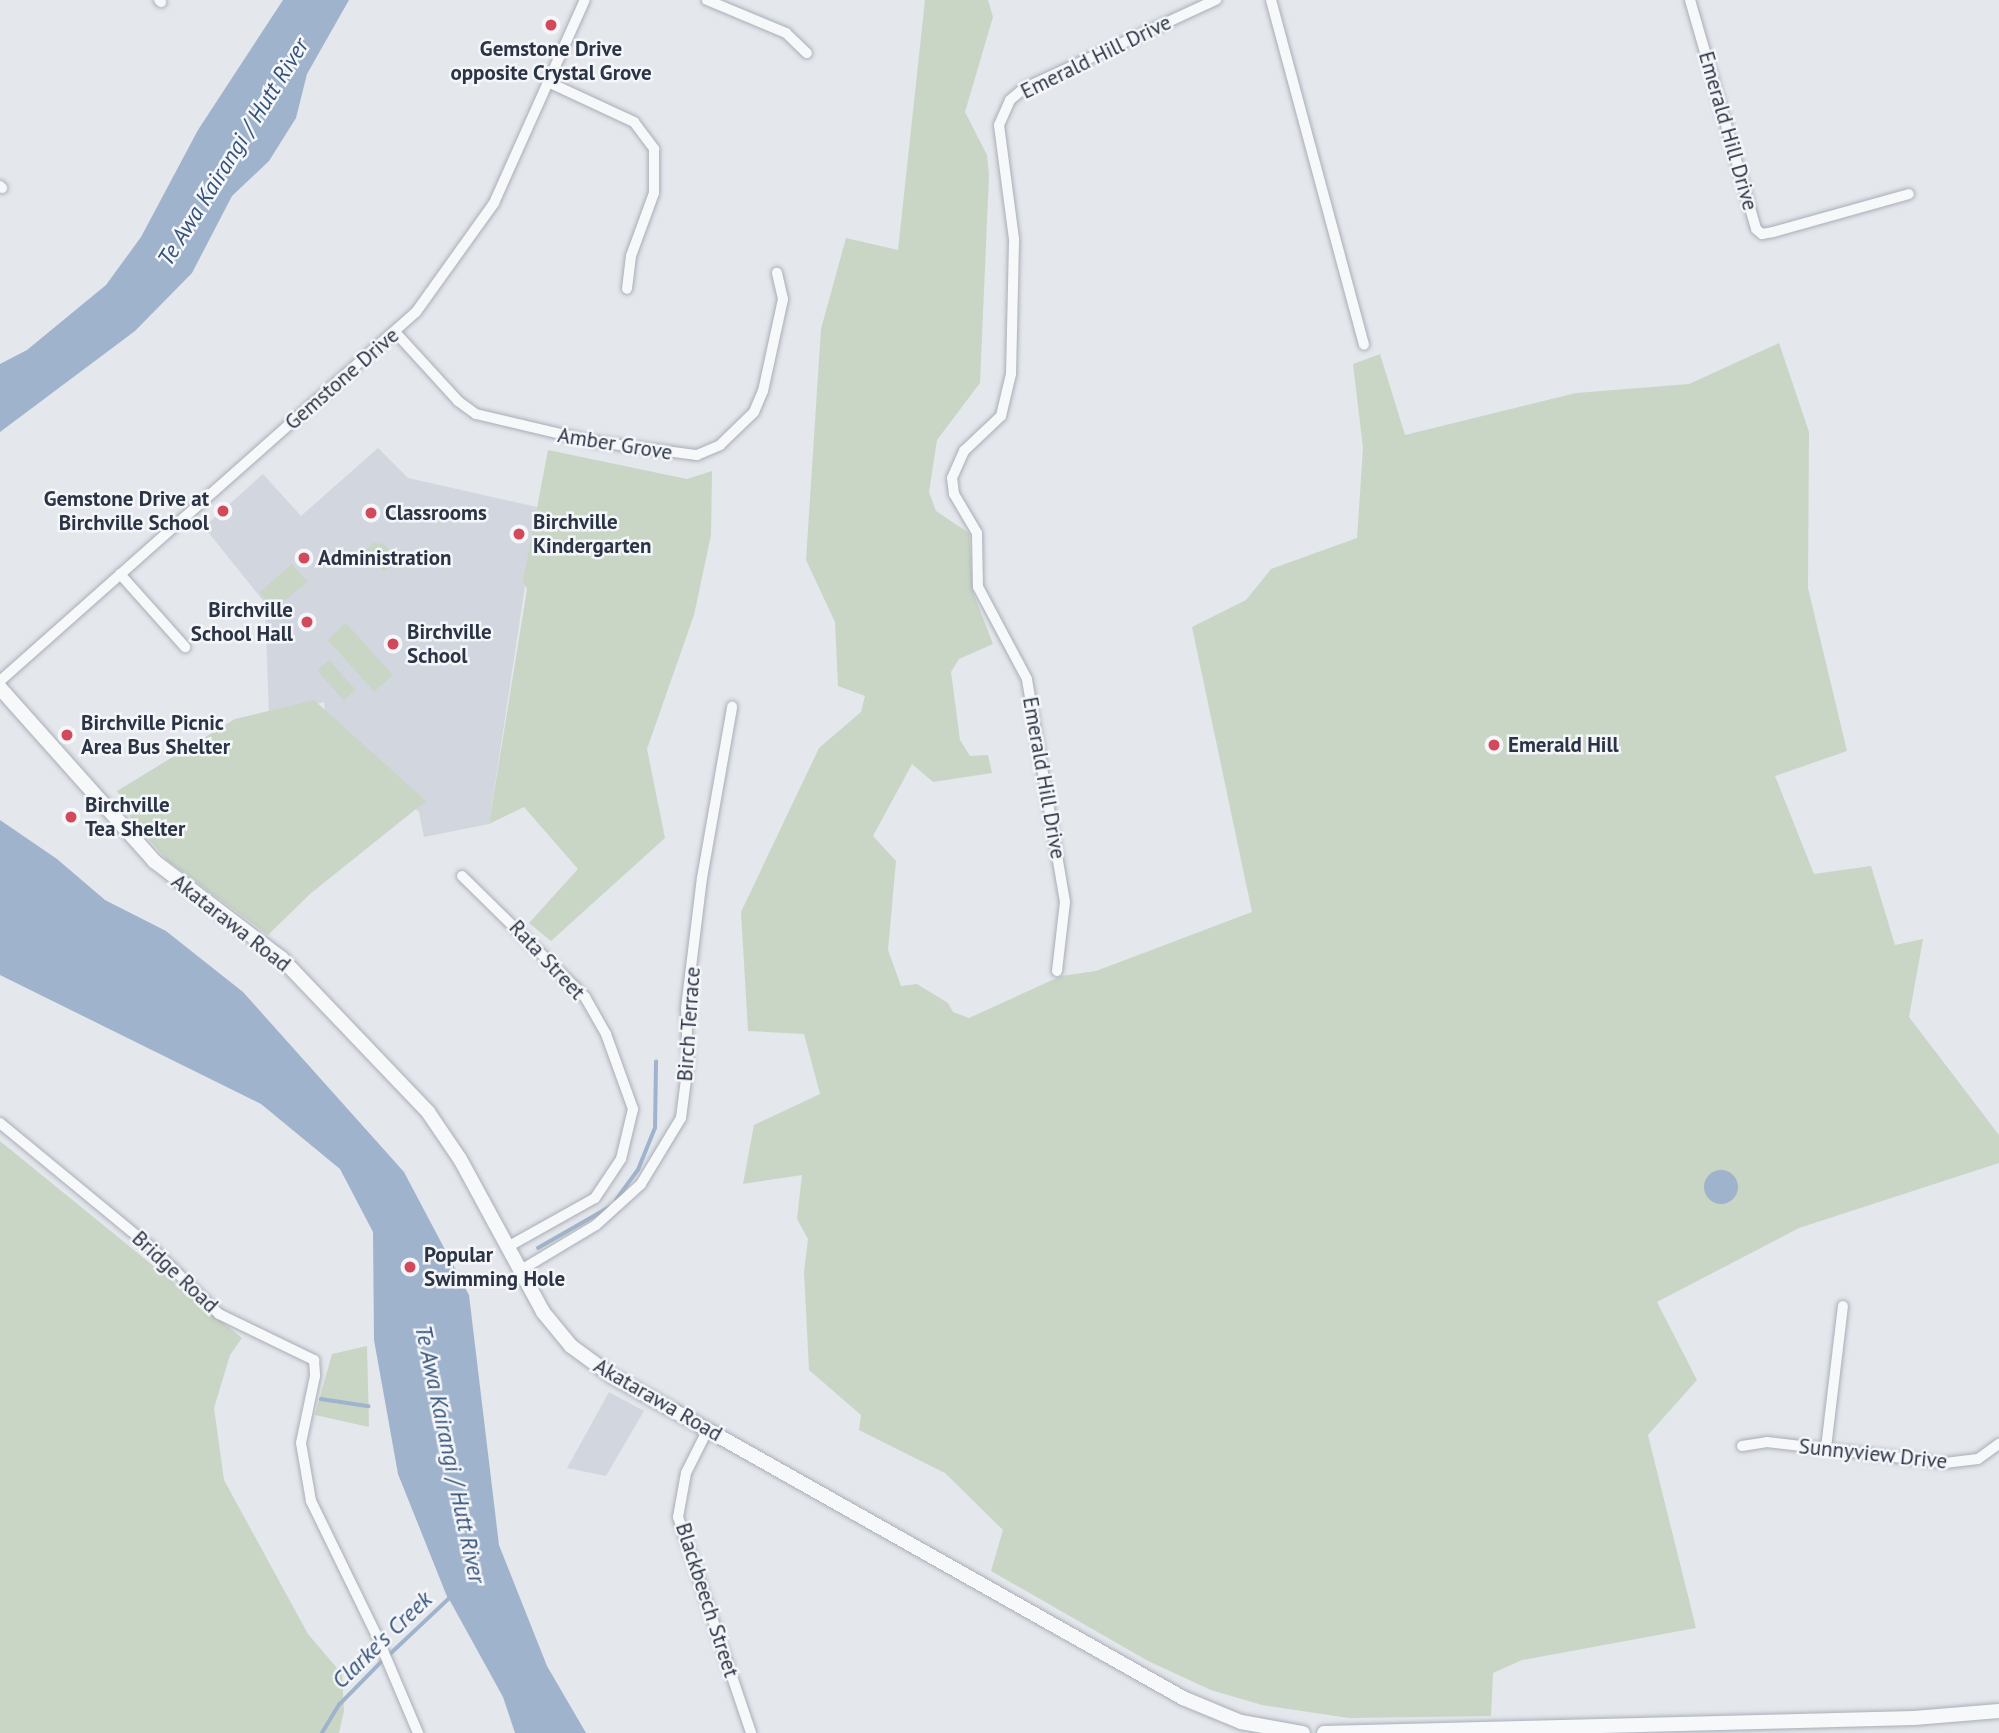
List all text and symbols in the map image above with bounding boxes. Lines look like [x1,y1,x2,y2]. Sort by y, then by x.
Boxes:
street label: Emerald Hill Drive [1017,10,1175,104]
marker: Gemstone Drive opposite Crystal Grove [543,17,559,33]
water label: Te Awa Kairangi / Hutt River [151,33,315,271]
place label: Gemstone Drive opposite Crystal Grove [450,36,652,86]
street label: Emerald Hill Drive [1693,49,1763,213]
street label: Gemstone Drive [280,323,404,435]
street label: Amber Grove [556,423,674,465]
place label: Gemstone Drive at Birchville School [44,486,209,536]
place label: Classrooms [385,500,487,526]
marker: Gemstone Drive at Birchville School [215,503,231,519]
marker: Classrooms [363,505,379,521]
place label: Birchville Kindergarten [533,509,651,559]
marker: Birchville Kindergarten [511,526,527,542]
place label: Administration [318,545,451,571]
marker: Administration [296,550,312,566]
place label: Birchville School Hall [191,597,293,647]
marker: Birchville School Hall [299,614,315,630]
place label: Birchville School [407,619,492,669]
marker: Birchville School [385,636,401,652]
street label: Emerald Hill Drive [1017,695,1071,861]
place label: Birchville Picnic Area Bus Shelter [81,710,230,760]
marker: Birchville Picnic Area Bus Shelter [59,727,75,743]
place label: Emerald Hill [1508,732,1619,758]
marker: Emerald Hill [1486,737,1502,753]
place label: Birchville Tea Shelter [85,792,185,842]
marker: Birchville Tea Shelter [63,809,79,825]
street label: Akatarawa Road [167,869,295,977]
street label: Rata Street [504,915,590,1005]
street label: Birch Terrace [672,965,706,1083]
street label: Bridge Road [127,1226,223,1318]
place label: Popular Swimming Hole [424,1242,565,1292]
marker: Popular Swimming Hole [402,1259,418,1275]
water label: Te Awa Kairangi / Hutt River [409,1322,491,1586]
street label: Akatarawa Road [589,1353,727,1447]
street label: Sunnyview Drive [1797,1434,1949,1474]
street label: Blackbeech Street [670,1520,744,1680]
water label: Clarke's Creek [326,1586,438,1694]

